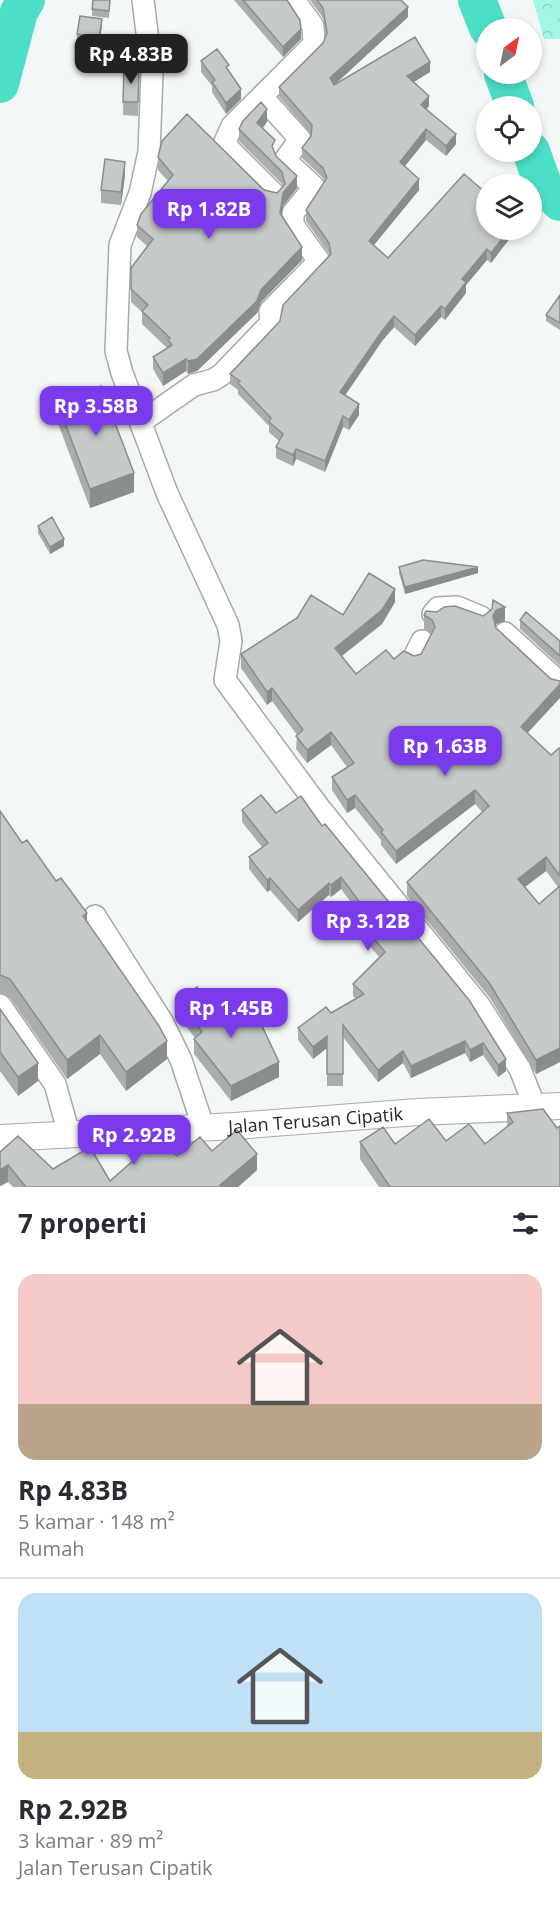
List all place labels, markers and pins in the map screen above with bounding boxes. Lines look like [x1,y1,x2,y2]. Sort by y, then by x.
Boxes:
pin: Rp 4.83B [69,34,193,85]
pin: Rp 1.82B [147,189,271,240]
pin: Rp 3.58B [34,386,158,437]
pin: Rp 1.63B [383,726,507,777]
pin: Rp 3.12B [306,901,430,952]
pin: Rp 1.45B [169,988,293,1039]
pin: Rp 2.92B [72,1115,196,1166]

